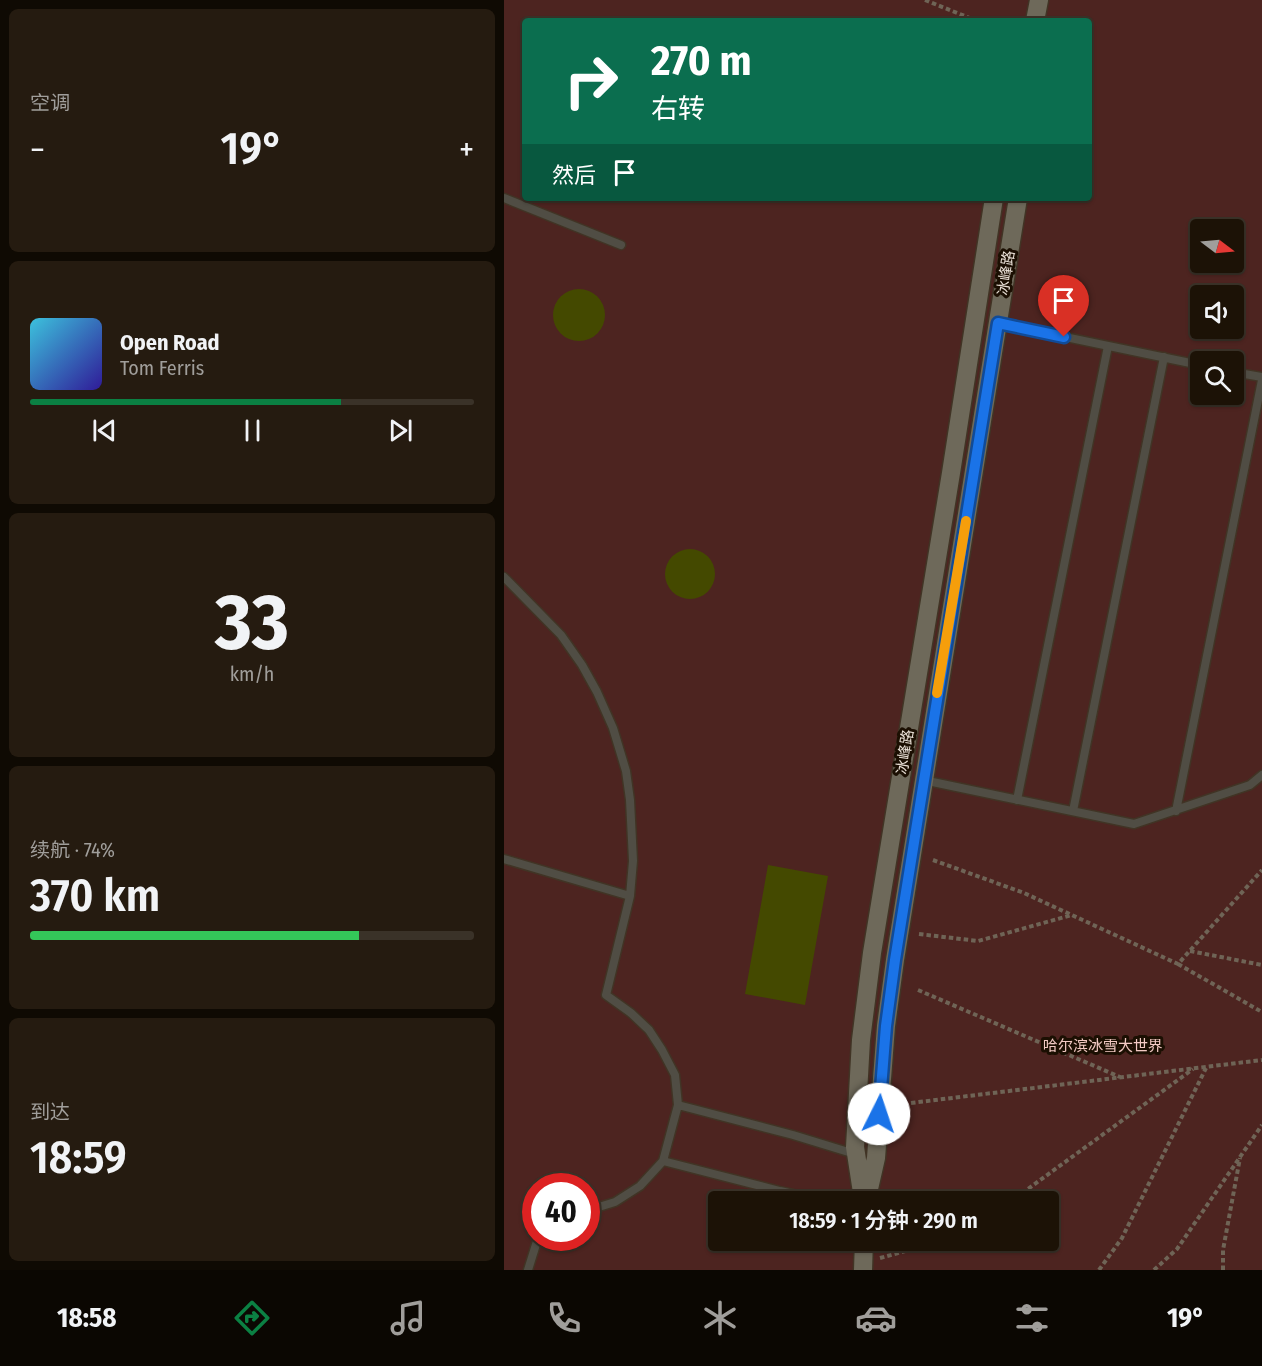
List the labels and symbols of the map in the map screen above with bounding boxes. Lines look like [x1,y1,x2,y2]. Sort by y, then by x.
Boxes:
north arrow [1190,219,1244,273]
street label: 冰峰路 [994,249,1018,297]
pin [1038,275,1089,337]
street label: 冰峰路 [893,728,917,776]
park label: 哈尔滨冰雪大世界 [1043,1037,1163,1055]
position arrow [847,1082,911,1146]
speed limit sign: 40 [522,1173,600,1251]

